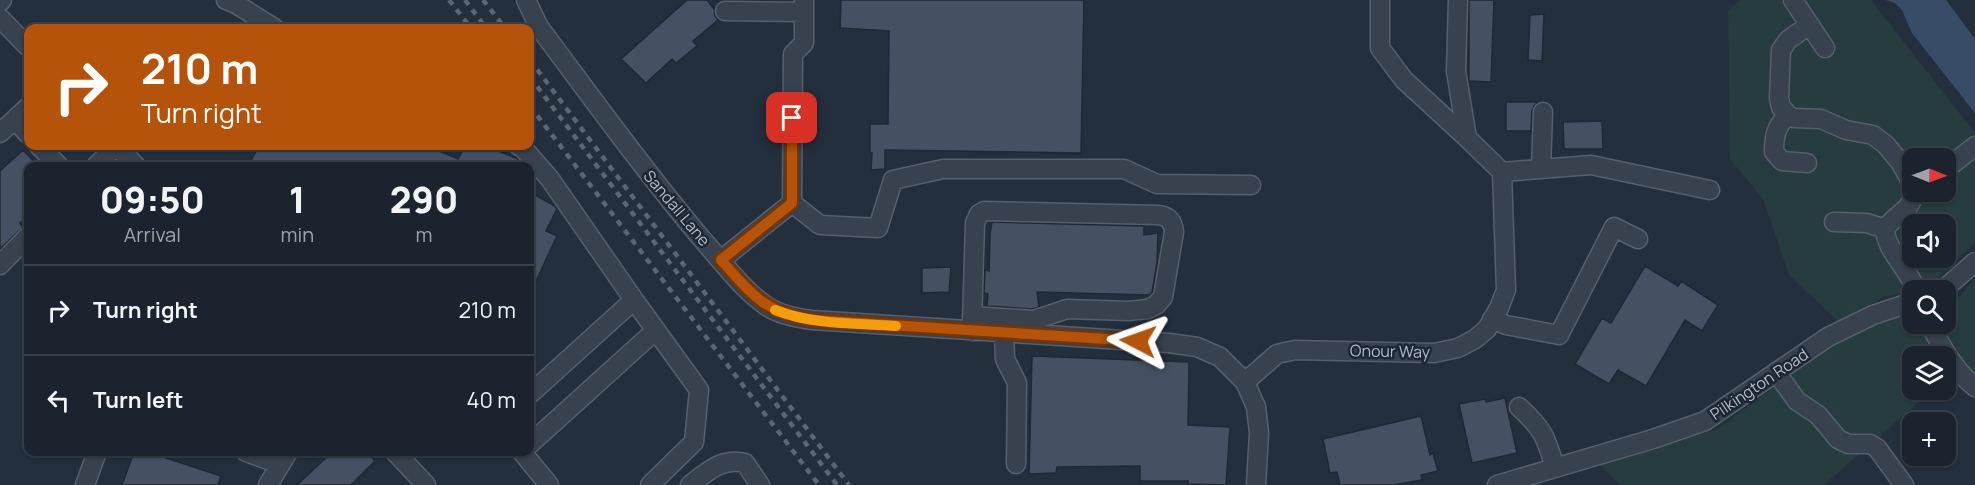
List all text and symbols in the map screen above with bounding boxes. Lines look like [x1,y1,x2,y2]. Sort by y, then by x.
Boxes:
text: 210 m [141,39,258,97]
icon: right [42,48,120,126]
pin [766,92,817,143]
text: Turn right [141,94,262,131]
icon: arrive [775,101,808,134]
north arrow [1902,148,1956,202]
map controls [1902,148,1956,466]
street label: Sandall Lane [639,165,715,251]
text: 09:50 [100,175,205,224]
text: 1 [289,175,305,224]
text: 290 [390,175,458,224]
button: sound [1902,214,1956,268]
text: Arrival [124,221,181,248]
text: min [281,221,314,248]
text: m [416,221,432,248]
button: search [1902,280,1956,334]
icon: right [42,294,75,327]
text: Turn right [93,295,198,325]
text: 210 m [458,295,516,325]
position arrow [1106,309,1170,373]
street label: Onour Way [1350,339,1431,363]
street label: Pilkington Road [1706,343,1812,425]
button: layers [1902,346,1956,400]
icon: left [42,384,75,417]
text: Turn left [93,385,183,415]
text: 40 m [467,385,516,415]
button: + [1902,412,1956,466]

